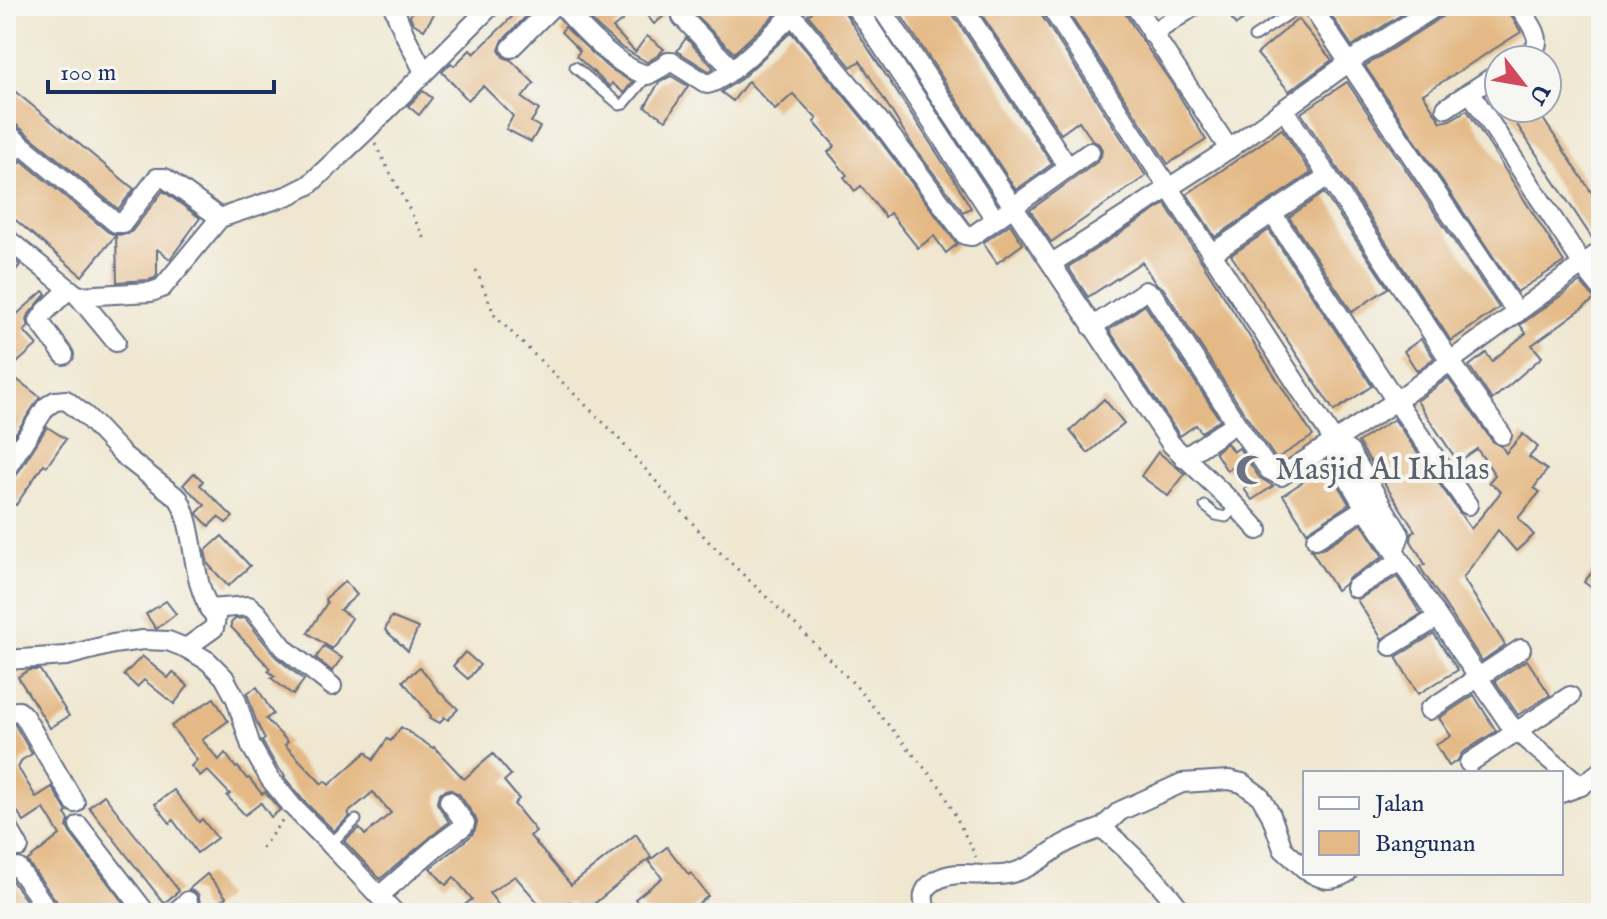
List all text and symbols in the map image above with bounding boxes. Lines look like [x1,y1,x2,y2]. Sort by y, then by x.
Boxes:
scale bar [48,44,274,94]
north arrow [1483,44,1563,124]
text: 100 m [60,58,116,89]
text: U [1521,77,1556,110]
place label: Masjid Al Ikhlas [1275,450,1489,491]
mosque icon: Masjid Al Ikhlas [1234,453,1268,487]
legend [1303,771,1563,875]
text: Jalan [1372,789,1424,820]
text: Bangunan [1375,829,1476,860]

